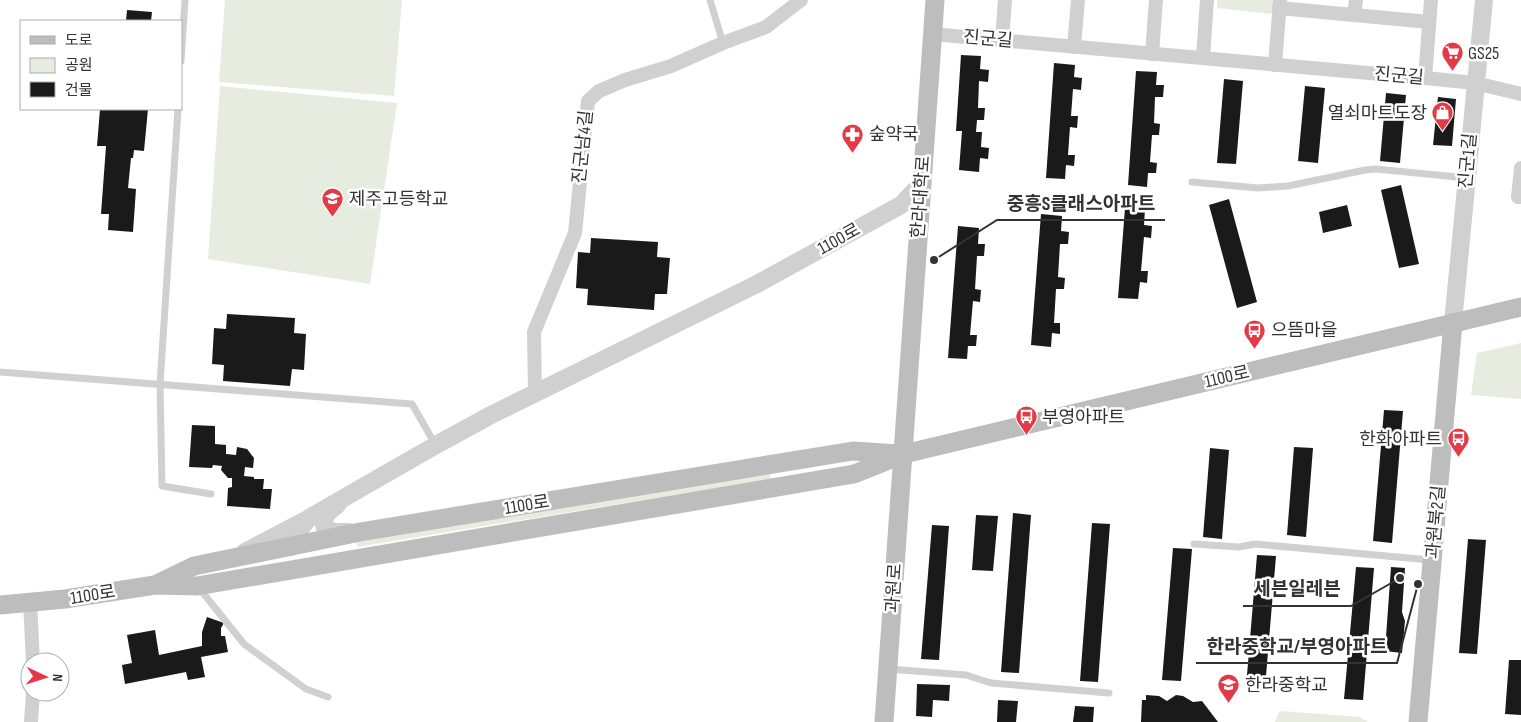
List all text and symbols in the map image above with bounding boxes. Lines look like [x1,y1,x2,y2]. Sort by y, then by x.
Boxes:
legend [20,20,182,110]
street label: 진군길 [962,26,1014,52]
text: 도로 [65,31,93,50]
supermarket icon: GS25 [1440,41,1464,72]
place label: GS25 [1468,43,1499,64]
text: 공원 [65,56,93,75]
street label: 진군길 [1373,63,1425,89]
text: 건물 [65,81,93,100]
shop icon: 열쇠마트도장 [1431,101,1455,132]
place label: 열쇠마트도장 [1328,103,1427,124]
street label: 진군남4길 [569,109,597,185]
pharmacy icon: 숲약국 [841,122,865,153]
place label: 숲약국 [869,124,919,145]
street label: 진군1길 [1455,132,1481,190]
street label: 한라대학로 [908,155,934,239]
callout: 중흥S클래스아파트 [997,186,1165,220]
school or university icon: 제주고등학교 [321,187,345,218]
place label: 제주고등학교 [349,189,448,210]
text: 중흥S클래스아파트 [1007,193,1155,216]
street label: 1100로 [814,219,864,259]
bus stop icon: 으뜸마을 [1243,318,1267,349]
place label: 으뜸마을 [1271,320,1337,341]
street label: 1100로 [1203,362,1251,392]
bus stop icon: 부영아파트 [1014,405,1038,436]
place label: 부영아파트 [1042,407,1125,428]
bus stop icon: 한화아파트 [1446,427,1470,458]
place label: 한화아파트 [1359,429,1442,450]
street label: 과원북2길 [1422,484,1450,560]
street label: 1100로 [503,491,551,519]
street label: 과원로 [882,562,906,614]
callout: 세븐일레븐 [1243,572,1351,606]
text: 세븐일레븐 [1253,578,1341,601]
street label: 1100로 [69,581,117,609]
callout: 한라중학교/부영아파트 [1196,629,1397,663]
text: 한라중학교/부영아파트 [1206,636,1388,659]
north arrow [20,652,70,702]
school or university icon: 한라중학교 [1217,673,1241,704]
text: N [49,674,66,682]
place label: 한라중학교 [1245,675,1328,696]

